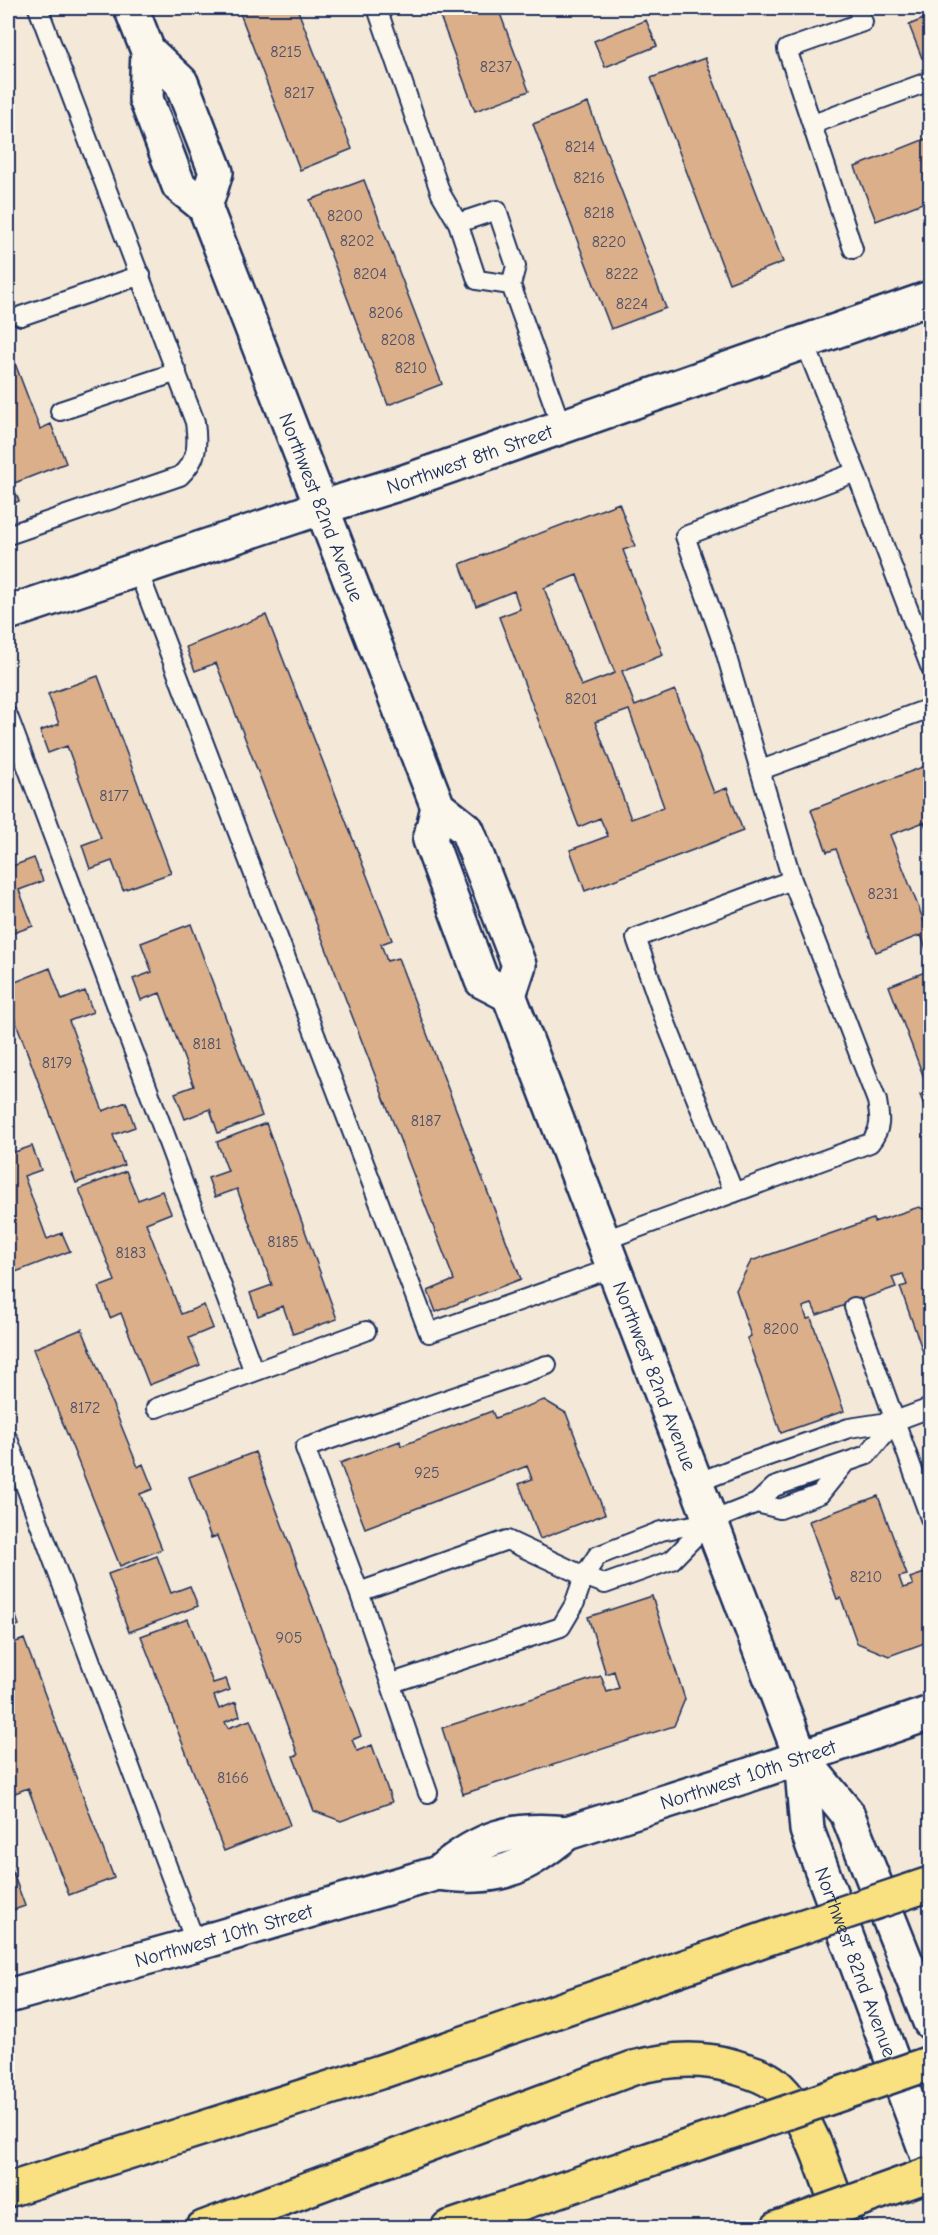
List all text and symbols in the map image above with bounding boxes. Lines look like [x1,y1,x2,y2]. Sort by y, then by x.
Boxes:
house number: 8215 [270,43,302,61]
house number: 8237 [480,58,513,76]
house number: 8217 [284,84,315,102]
house number: 8214 [565,138,595,156]
house number: 8216 [573,169,605,187]
house number: 8218 [583,204,615,222]
house number: 8200 [327,207,363,225]
house number: 8202 [340,232,374,250]
house number: 8220 [592,233,626,251]
house number: 8204 [353,265,387,283]
house number: 8222 [605,265,639,283]
house number: 8224 [616,295,648,313]
house number: 8206 [368,304,404,322]
house number: 8208 [381,331,415,349]
house number: 8210 [395,359,427,377]
street label: Northwest 82nd Avenue [274,410,368,605]
street label: Northwest 8th Street [384,420,557,499]
house number: 8201 [565,690,597,708]
house number: 8177 [99,787,129,805]
house number: 8231 [867,885,899,903]
house number: 8181 [192,1035,222,1053]
house number: 8179 [42,1054,72,1072]
house number: 8187 [411,1112,442,1130]
house number: 8185 [267,1233,299,1251]
house number: 8183 [116,1244,146,1262]
street label: Northwest 82nd Avenue [608,1278,701,1474]
house number: 8200 [763,1320,799,1338]
house number: 8172 [70,1399,100,1417]
house number: 925 [414,1464,440,1482]
house number: 8210 [850,1568,882,1586]
house number: 905 [276,1629,302,1647]
street label: Northwest 10th Street [657,1735,840,1815]
house number: 8166 [217,1769,249,1787]
street label: Northwest 82nd Avenue [810,1864,901,2060]
street label: Northwest 10th Street [132,1899,317,1972]

